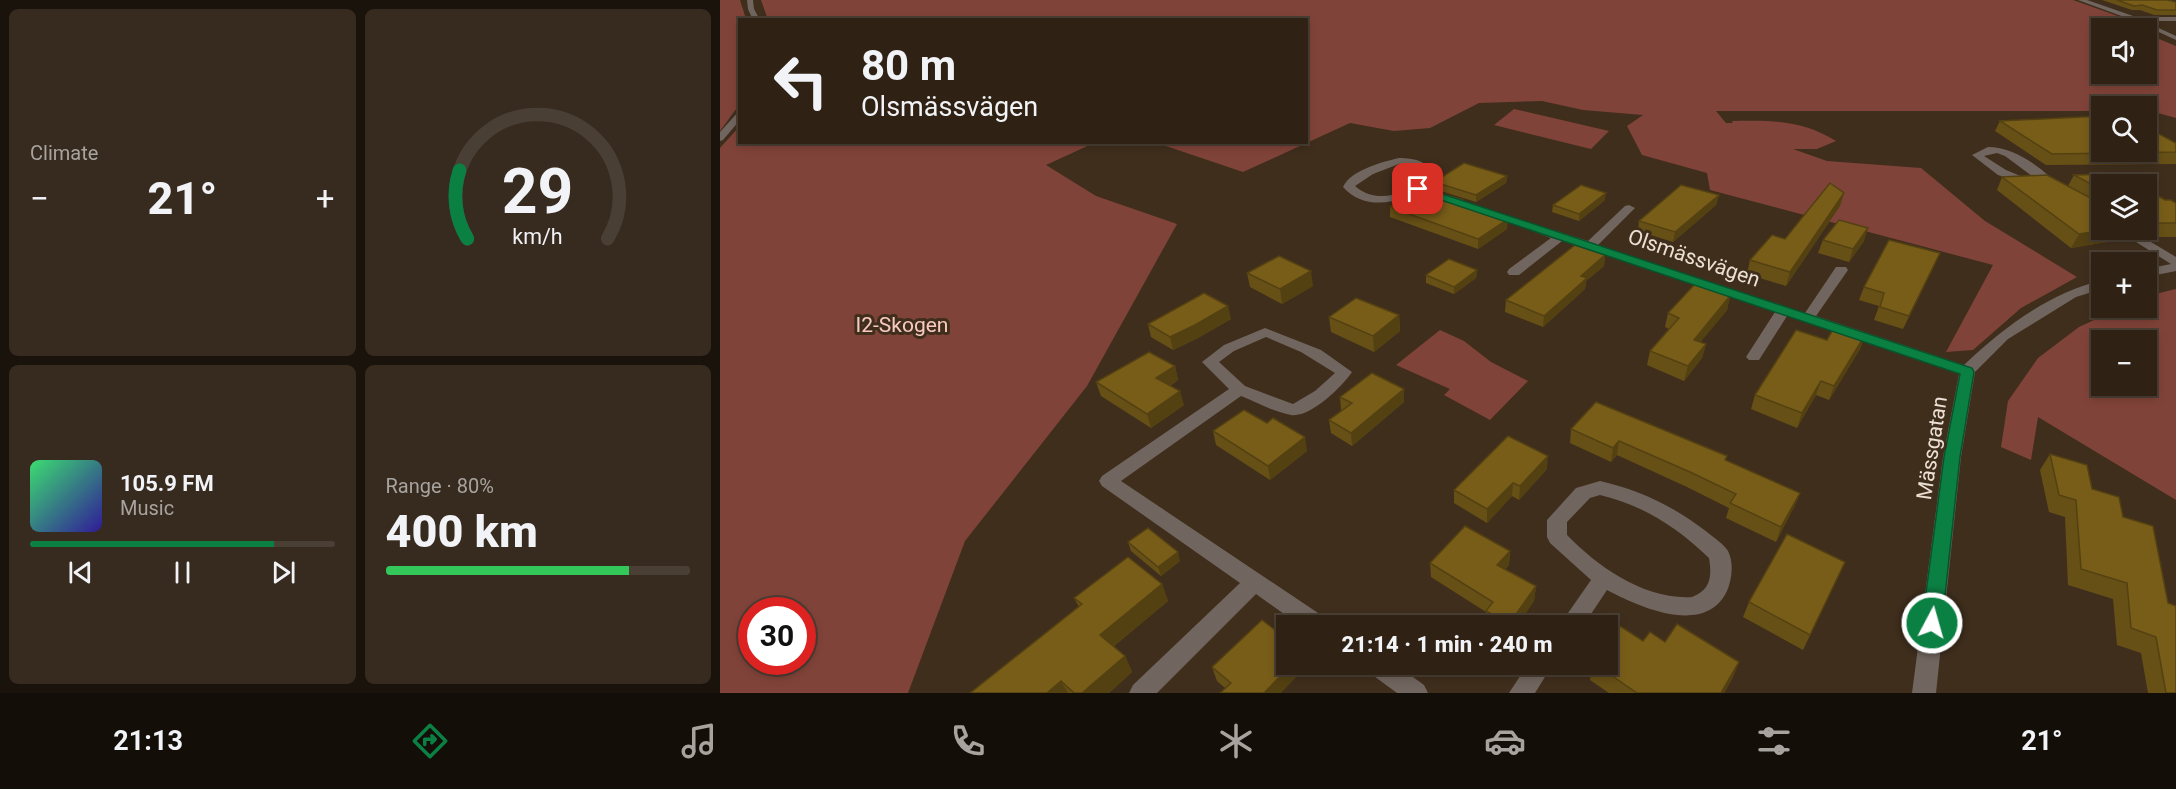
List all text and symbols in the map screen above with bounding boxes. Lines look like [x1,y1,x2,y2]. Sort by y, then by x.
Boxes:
map controls [2091,18,2157,396]
button: sound [2091,18,2157,84]
text: 80 m [861,41,956,90]
icon: left [762,42,840,120]
text: Olsmässvägen [861,91,1038,123]
button: search [2091,96,2157,162]
text: Climate [30,141,98,165]
text: 29 [502,155,574,228]
pin [1392,163,1443,214]
text: 21° [148,172,217,225]
icon: arrive [1401,172,1434,205]
button: layers [2091,174,2157,240]
text: − [30,179,49,218]
text: + [316,179,335,218]
street label: Olsmässvägen [1625,224,1763,292]
text: km/h [513,225,563,250]
button: + [2091,252,2157,318]
park label: I2-Skogen [856,313,948,337]
button: − [2091,330,2157,396]
street label: Mässgatan [1912,394,1952,502]
text: 105.9 FM [120,471,214,496]
text: Range · 80% [386,474,494,498]
text: Music [120,496,174,520]
text: 400 km [386,505,538,558]
icon: previous [64,556,97,589]
icon: pause [166,556,199,589]
icon: next [267,556,300,589]
position arrow [1900,591,1964,655]
speed limit sign: 30 [738,597,816,675]
text: 21:14 · 1 min · 240 m [1342,632,1552,657]
icon: directions [409,720,451,762]
icon: music [678,720,720,762]
icon: phone [947,720,989,762]
icon: climate [1215,720,1257,762]
icon: car [1484,720,1526,762]
icon: filters [1753,720,1795,762]
text: 21:13 [113,725,183,757]
text: 21° [2021,725,2063,757]

